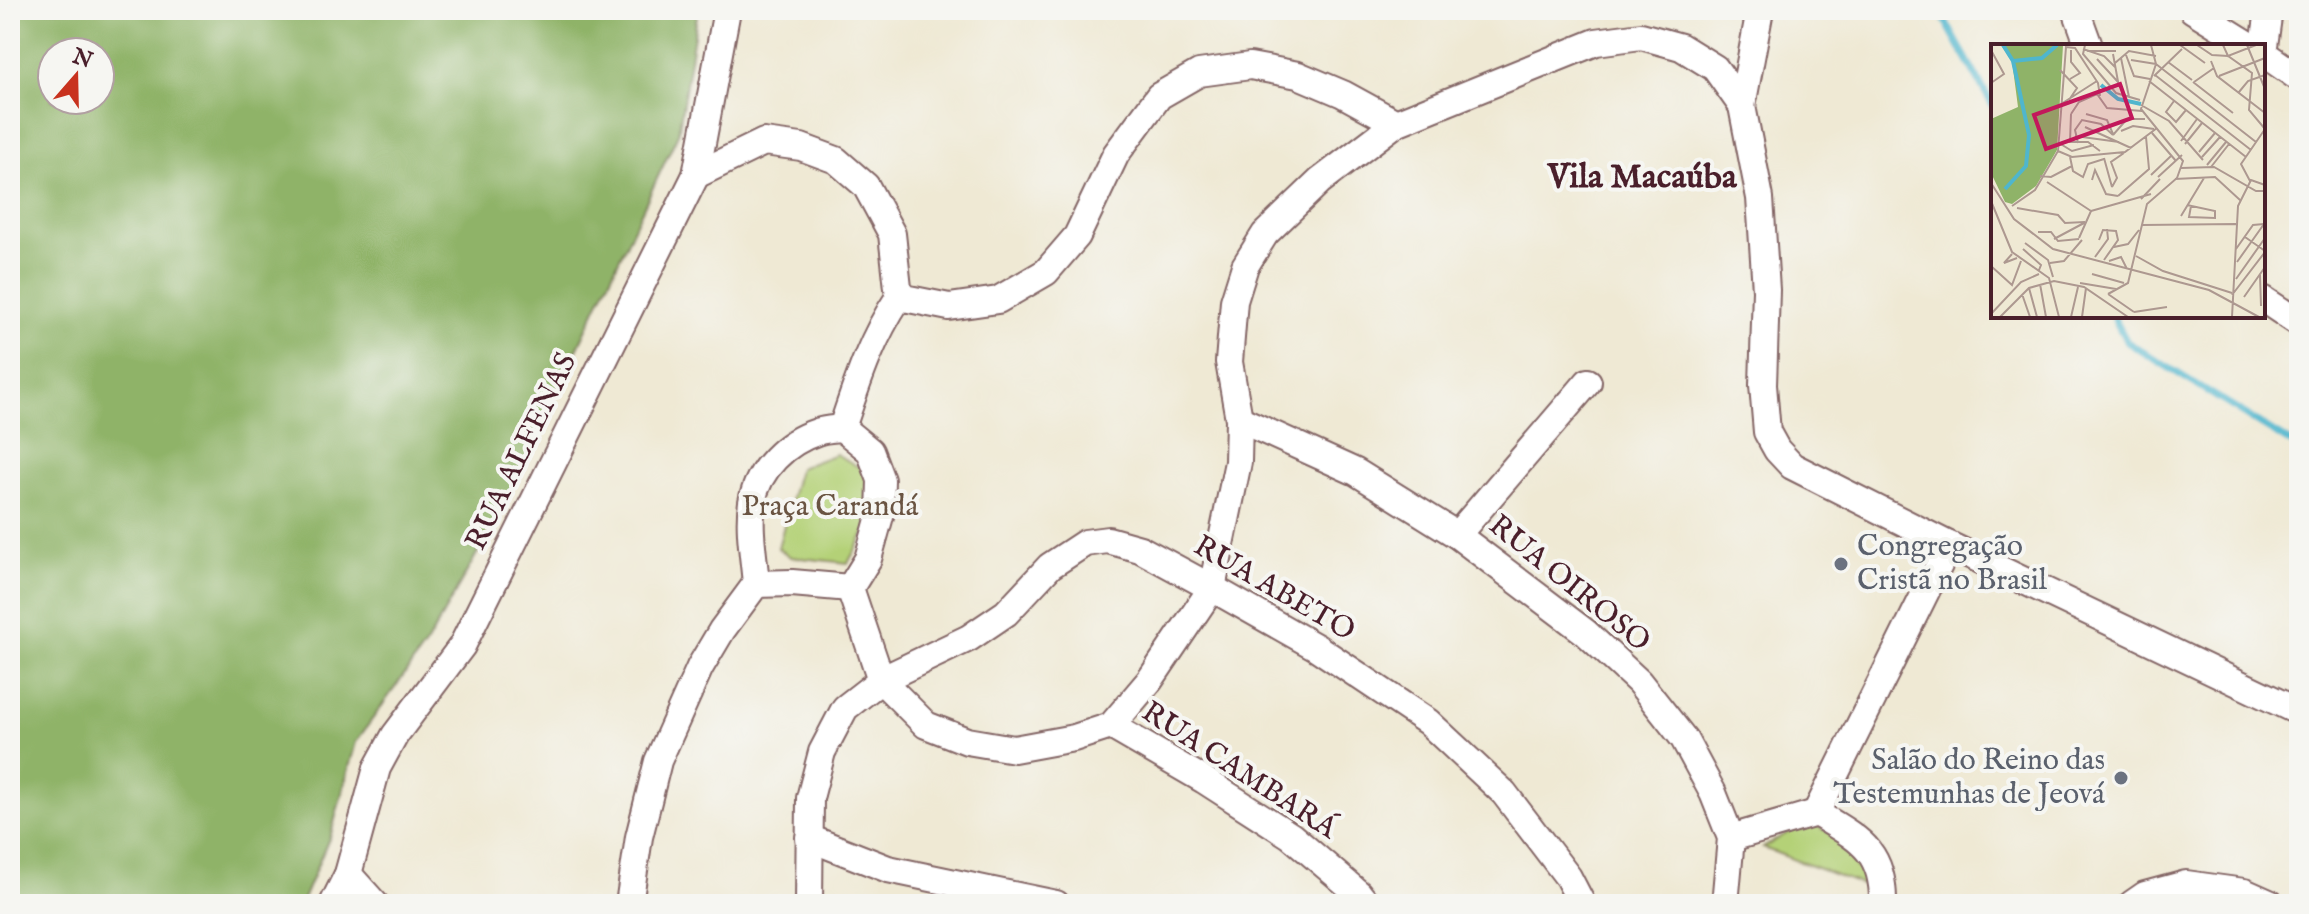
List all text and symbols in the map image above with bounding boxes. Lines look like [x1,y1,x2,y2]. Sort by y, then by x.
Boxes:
north arrow [36,36,116,116]
text: N [67,42,96,75]
inset map [1991,44,2265,318]
district label: Vila Macaúba [1546,156,1738,199]
street label: RUA ALFENAS [458,347,586,557]
park label: Praça Carandá [741,488,919,526]
street label: RUA OIROSO [1480,507,1658,661]
street label: RUA ABETO [1186,527,1362,651]
place label: Congregação Cristã no Brasil [1857,528,2048,600]
marker: Congregação Cristã no Brasil [1832,555,1850,573]
street label: RUA CAMBARÁ [1134,693,1345,849]
place label: Salão do Reino das Testemunhas de Jeová [1833,742,2105,814]
marker: Salão do Reino das Testemunhas de Jeová [2112,769,2130,787]

